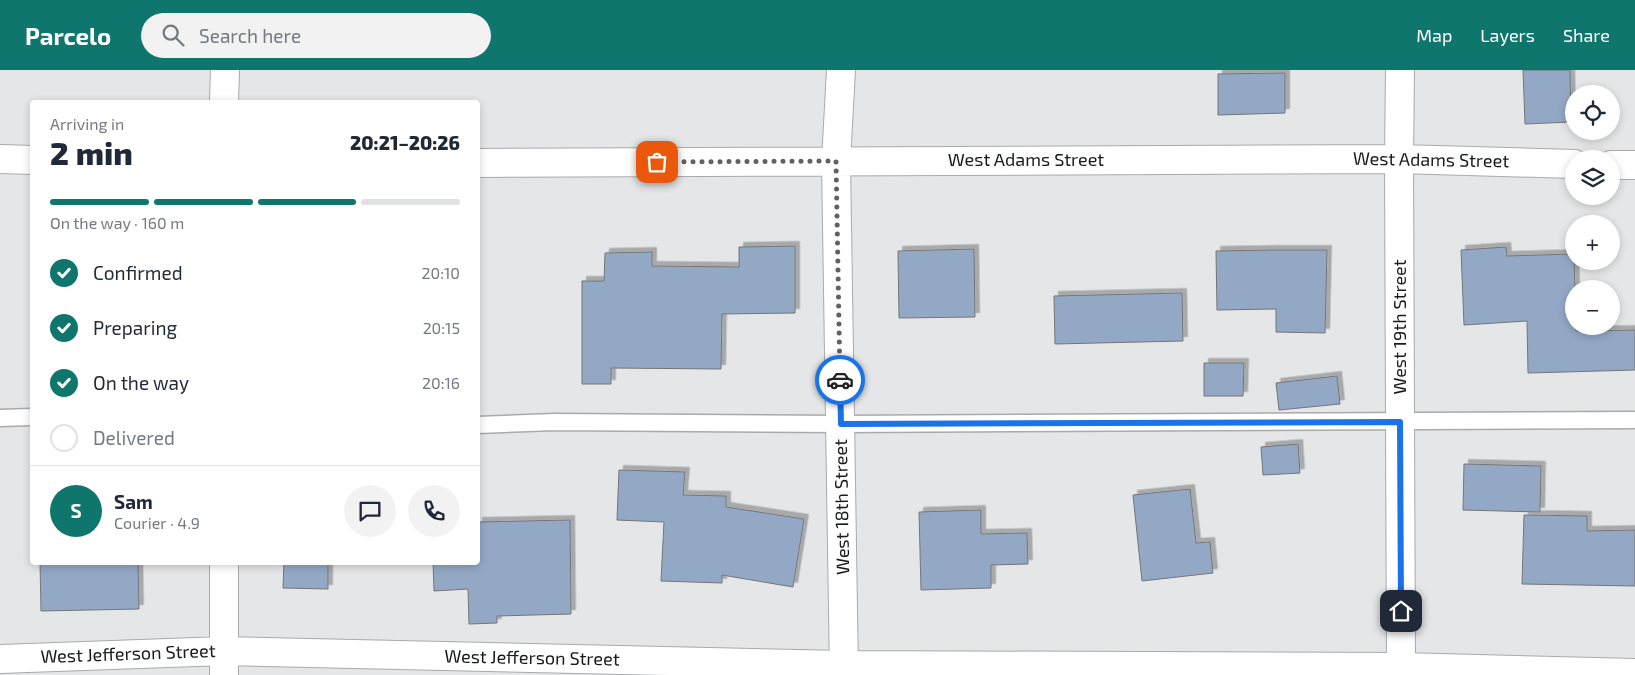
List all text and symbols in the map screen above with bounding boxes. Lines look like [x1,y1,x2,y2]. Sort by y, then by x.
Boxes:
search box [141,13,491,58]
text: Parcelo [25,21,111,50]
icon: search [159,21,187,49]
text: Search here [199,24,301,47]
text: Map [1416,24,1452,46]
text: Layers [1480,24,1535,46]
text: Share [1563,24,1610,46]
map controls [1565,85,1620,335]
button: locate [1565,85,1620,140]
text: Arriving in [50,114,124,133]
text: 20:21–20:26 [350,131,460,154]
text: 2 min [50,133,133,171]
pin [636,141,678,183]
street label: West Adams Street [1353,147,1509,171]
icon: bag [643,148,671,176]
street label: West Adams Street [948,148,1104,170]
button: layers [1565,150,1620,205]
text: On the way · 160 m [50,213,184,232]
button: + [1565,215,1620,270]
icon: check [50,259,78,287]
street label: West 19th Street [1388,259,1410,395]
text: Confirmed [93,261,183,284]
text: 20:10 [422,263,460,282]
button: − [1565,280,1620,335]
icon: check [50,314,78,342]
text: Preparing [93,316,177,339]
text: 20:15 [423,318,460,337]
courier [815,355,865,405]
icon: car [826,366,854,394]
icon: check [50,369,78,397]
text: On the way [93,371,189,394]
text: 20:16 [422,373,460,392]
text: Delivered [93,426,175,449]
street label: West 18th Street [829,439,853,575]
button: chat [344,485,396,537]
button: phone [408,485,460,537]
text: Sam [114,490,153,513]
text: S [70,499,82,522]
text: Courier · 4.9 [114,513,200,532]
pin [1380,590,1422,632]
icon: home [1387,597,1415,625]
street label: West Jefferson Street [40,639,216,667]
street label: West Jefferson Street [444,644,620,670]

